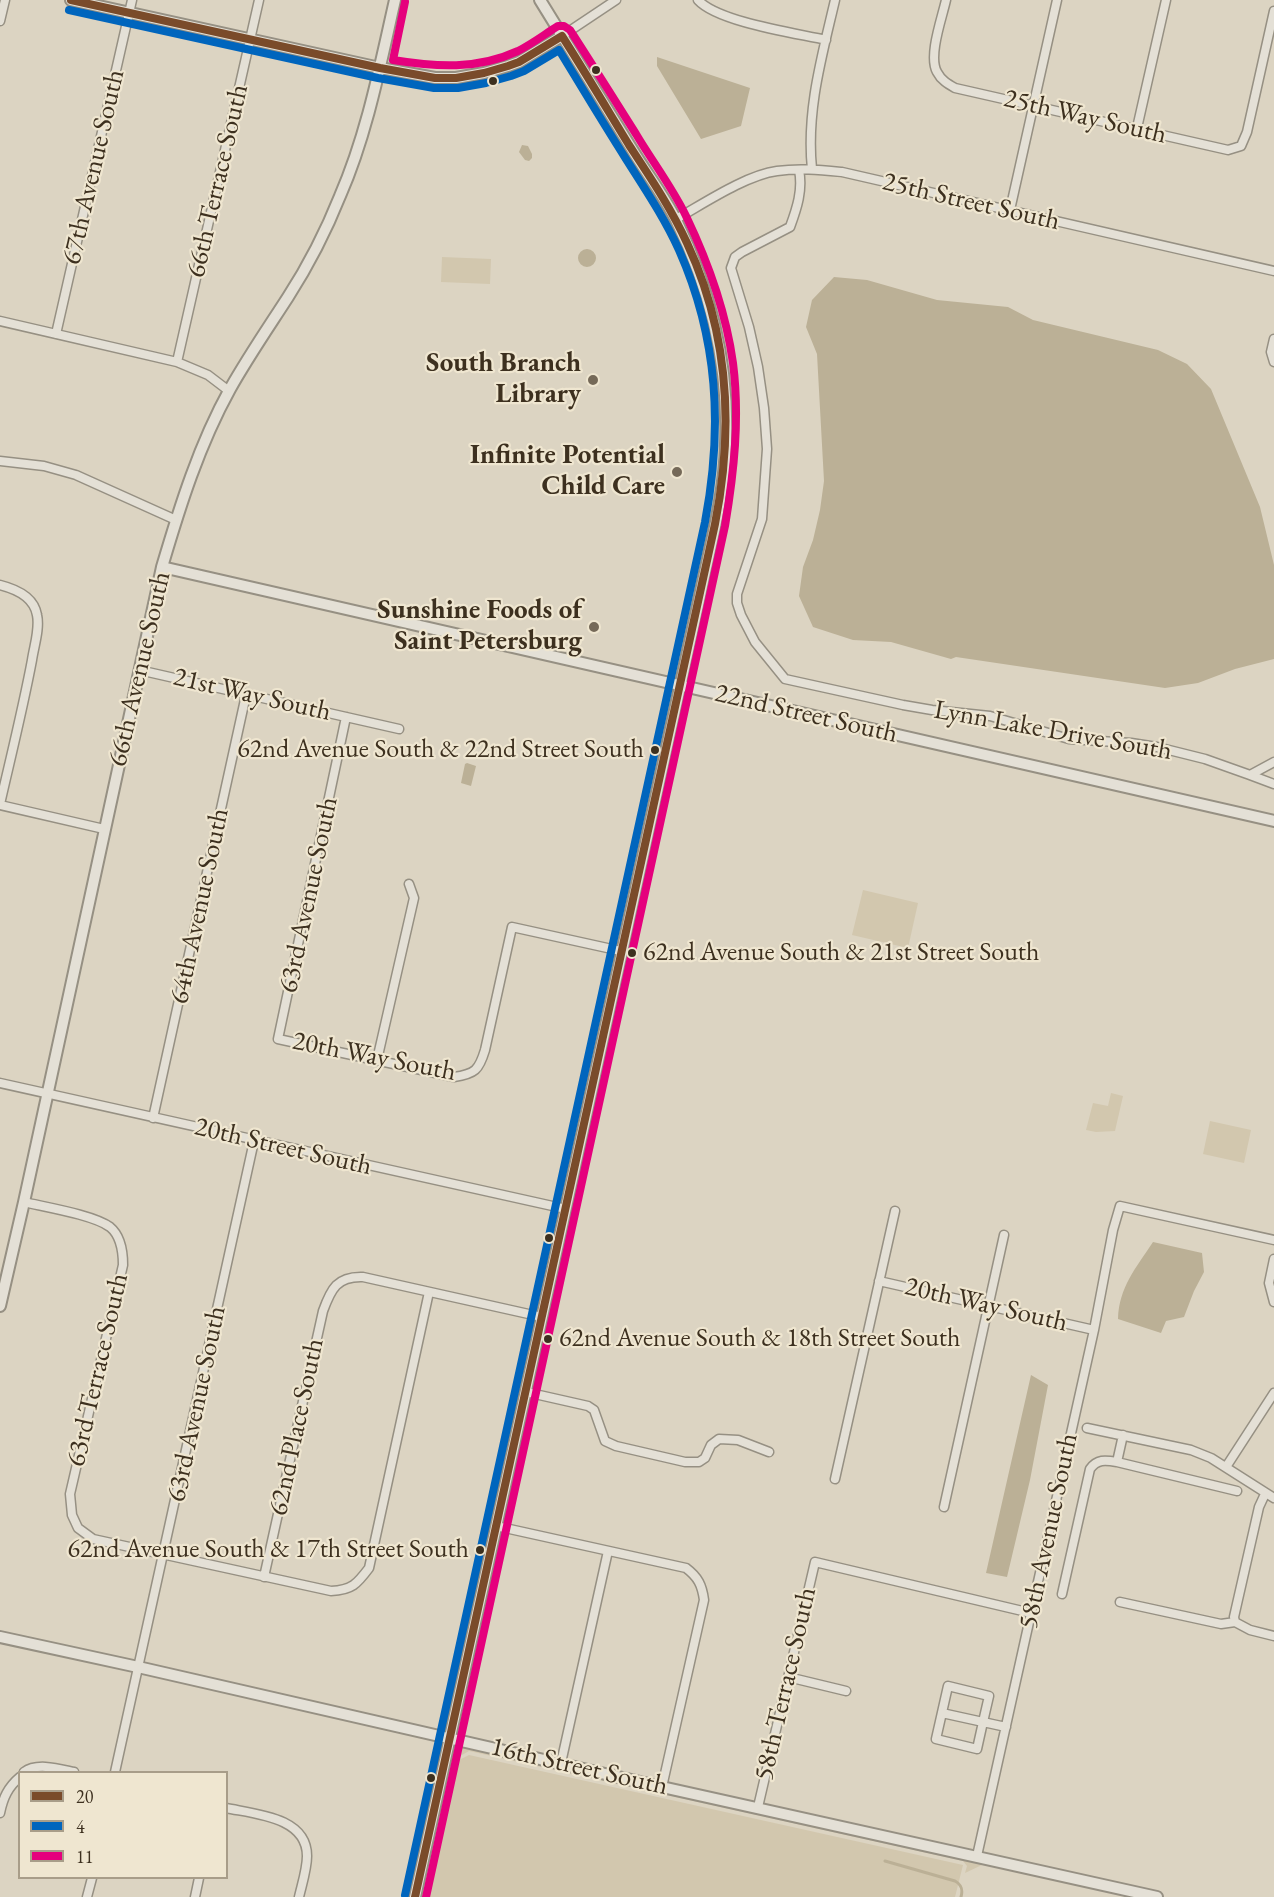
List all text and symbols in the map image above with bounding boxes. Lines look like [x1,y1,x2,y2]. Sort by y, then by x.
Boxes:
unlabelled marker [590,64,602,76]
street label: 67th Avenue South [56,66,132,268]
unlabelled marker [487,75,499,87]
street label: 66th Terrace South [180,81,256,281]
street label: 25th Way South [1000,83,1170,151]
street label: 25th Street South [879,166,1063,238]
place label: South Branch Library [426,348,581,411]
marker: South Branch Library [586,373,600,387]
place label: Infinite Potential Child Care [470,440,665,503]
marker: Infinite Potential Child Care [670,465,684,479]
street label: 66th Avenue South [102,568,178,770]
place label: Sunshine Foods of Saint Petersburg [377,595,582,658]
marker: Sunshine Foods of Saint Petersburg [587,620,601,634]
street label: 21st Way South [170,661,334,729]
street label: 22nd Street South [712,677,900,751]
street label: Lynn Lake Drive South [932,694,1174,768]
place label: 62nd Avenue South & 22nd Street South [237,734,644,766]
marker: 62nd Avenue South & 22nd Street South [649,744,661,756]
street label: 63rd Avenue South [272,794,346,996]
street label: 64th Avenue South [163,805,237,1007]
place label: 62nd Avenue South & 21st Street South [643,937,1039,969]
marker: 62nd Avenue South & 21st Street South [626,947,638,959]
street label: 20th Way South [289,1025,459,1089]
street label: 20th Street South [191,1111,375,1183]
unlabelled marker [543,1232,555,1244]
street label: 63rd Terrace South [60,1270,136,1470]
street label: 20th Way South [901,1271,1071,1339]
street label: 63rd Avenue South [160,1303,234,1505]
place label: 62nd Avenue South & 18th Street South [559,1323,960,1355]
marker: 62nd Avenue South & 18th Street South [542,1333,554,1345]
street label: 62nd Place South [262,1335,332,1519]
street label: 58th Avenue South [1012,1430,1086,1632]
place label: 62nd Avenue South & 17th Street South [68,1534,469,1566]
marker: 62nd Avenue South & 17th Street South [474,1544,486,1556]
street label: 58th Terrace South [748,1584,824,1784]
street label: 16th Street South [487,1731,671,1803]
legend [18,1771,228,1879]
unlabelled marker [425,1772,437,1784]
text: 20 [76,1785,93,1808]
text: 4 [76,1815,85,1838]
text: 11 [76,1845,93,1868]

